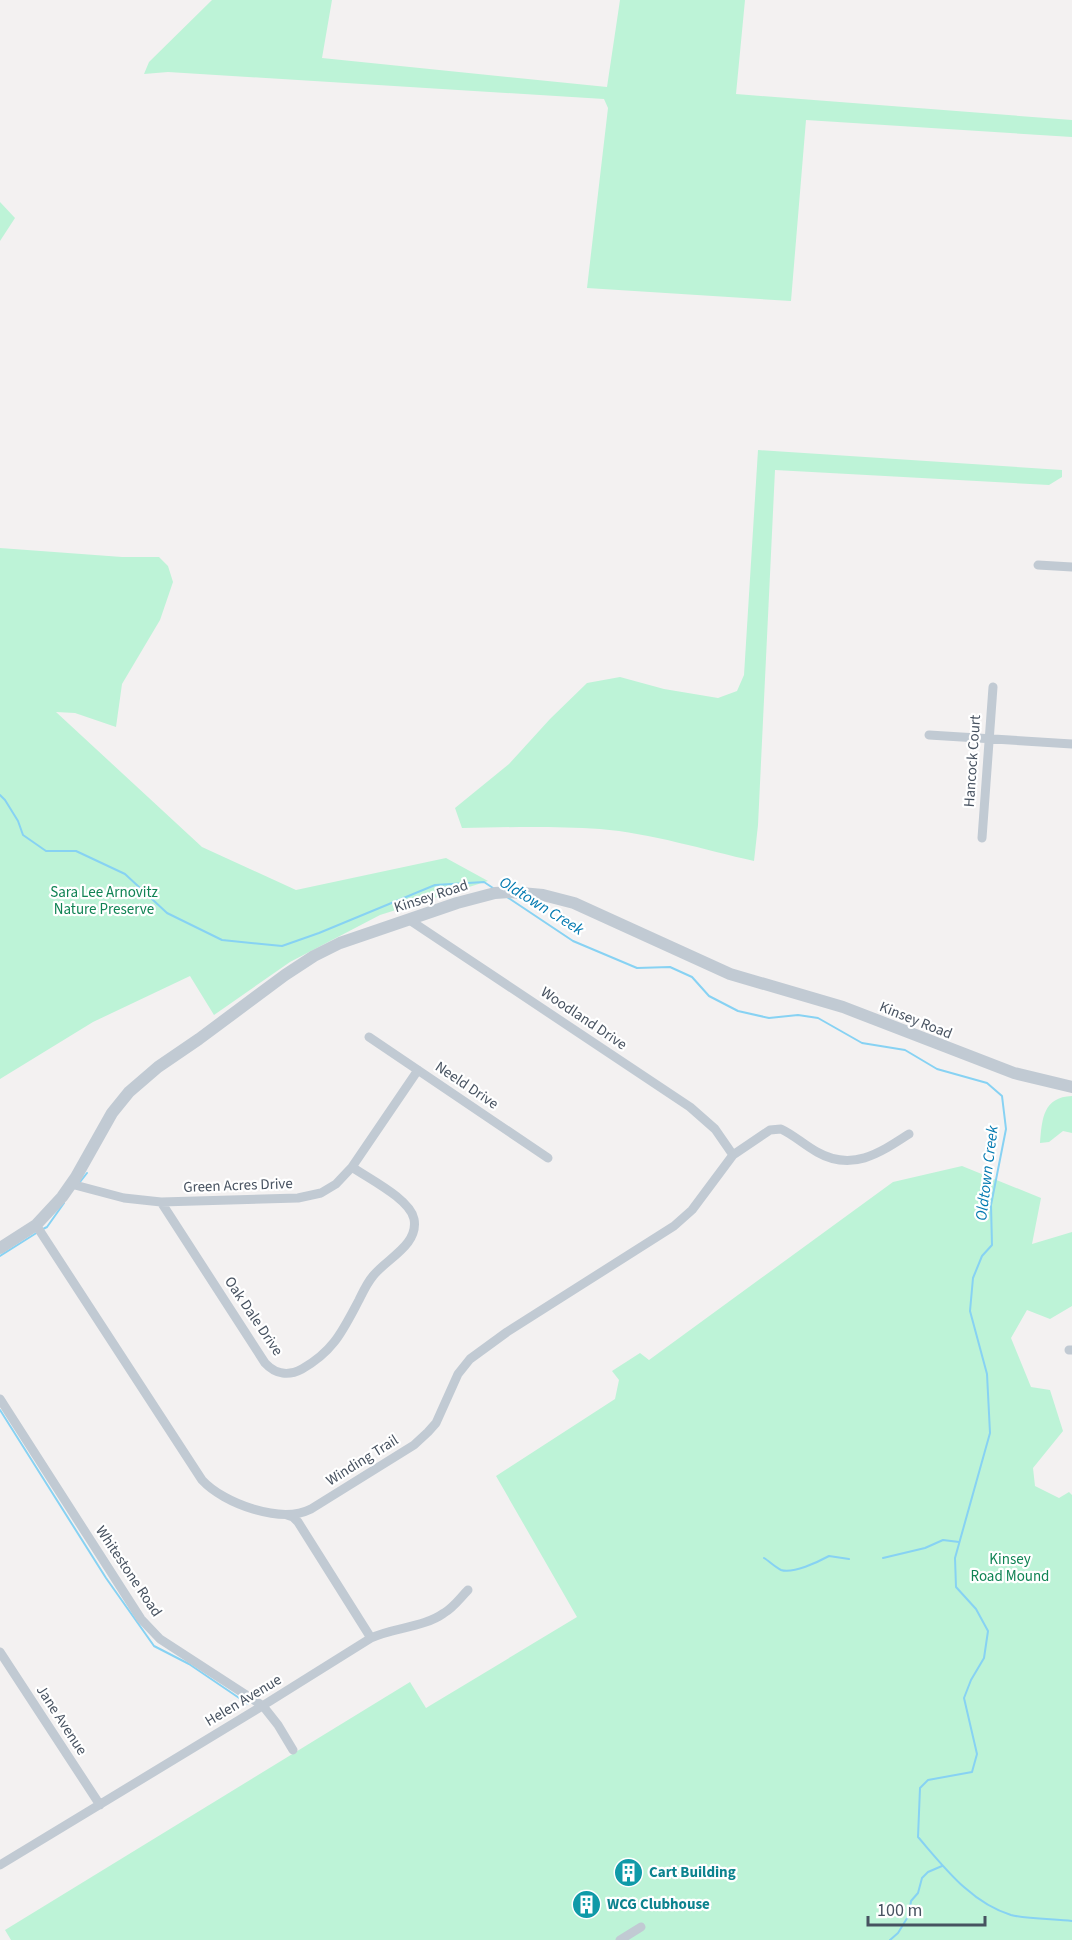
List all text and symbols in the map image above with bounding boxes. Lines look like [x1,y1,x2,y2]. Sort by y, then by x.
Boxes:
street label: Hancock Court [959,714,986,808]
water label: Oldtown Creek [495,871,588,941]
street label: Kinsey Road [391,875,471,918]
park label: Sara Lee Arnovitz Nature Preserve [50,882,158,920]
street label: Woodland Drive [536,982,631,1055]
street label: Kinsey Road [876,996,955,1045]
street label: Neeld Drive [431,1057,503,1114]
water label: Oldtown Creek [970,1124,1004,1222]
street label: Green Acres Drive [183,1173,293,1198]
street label: Oak Dale Drive [219,1272,288,1360]
street label: Winding Trail [322,1430,403,1491]
street label: Whitestone Road [90,1522,167,1621]
park label: Kinsey Road Mound [971,1549,1049,1587]
street label: Helen Avenue [201,1669,285,1732]
street label: Jane Avenue [31,1681,92,1759]
building icon: Cart Building [612,1856,644,1888]
place label: Cart Building [649,1862,736,1883]
building icon: WCG Clubhouse [570,1888,602,1920]
scale bar [868,1889,985,1927]
place label: WCG Clubhouse [607,1894,710,1915]
text: 100 m [877,1898,922,1923]

